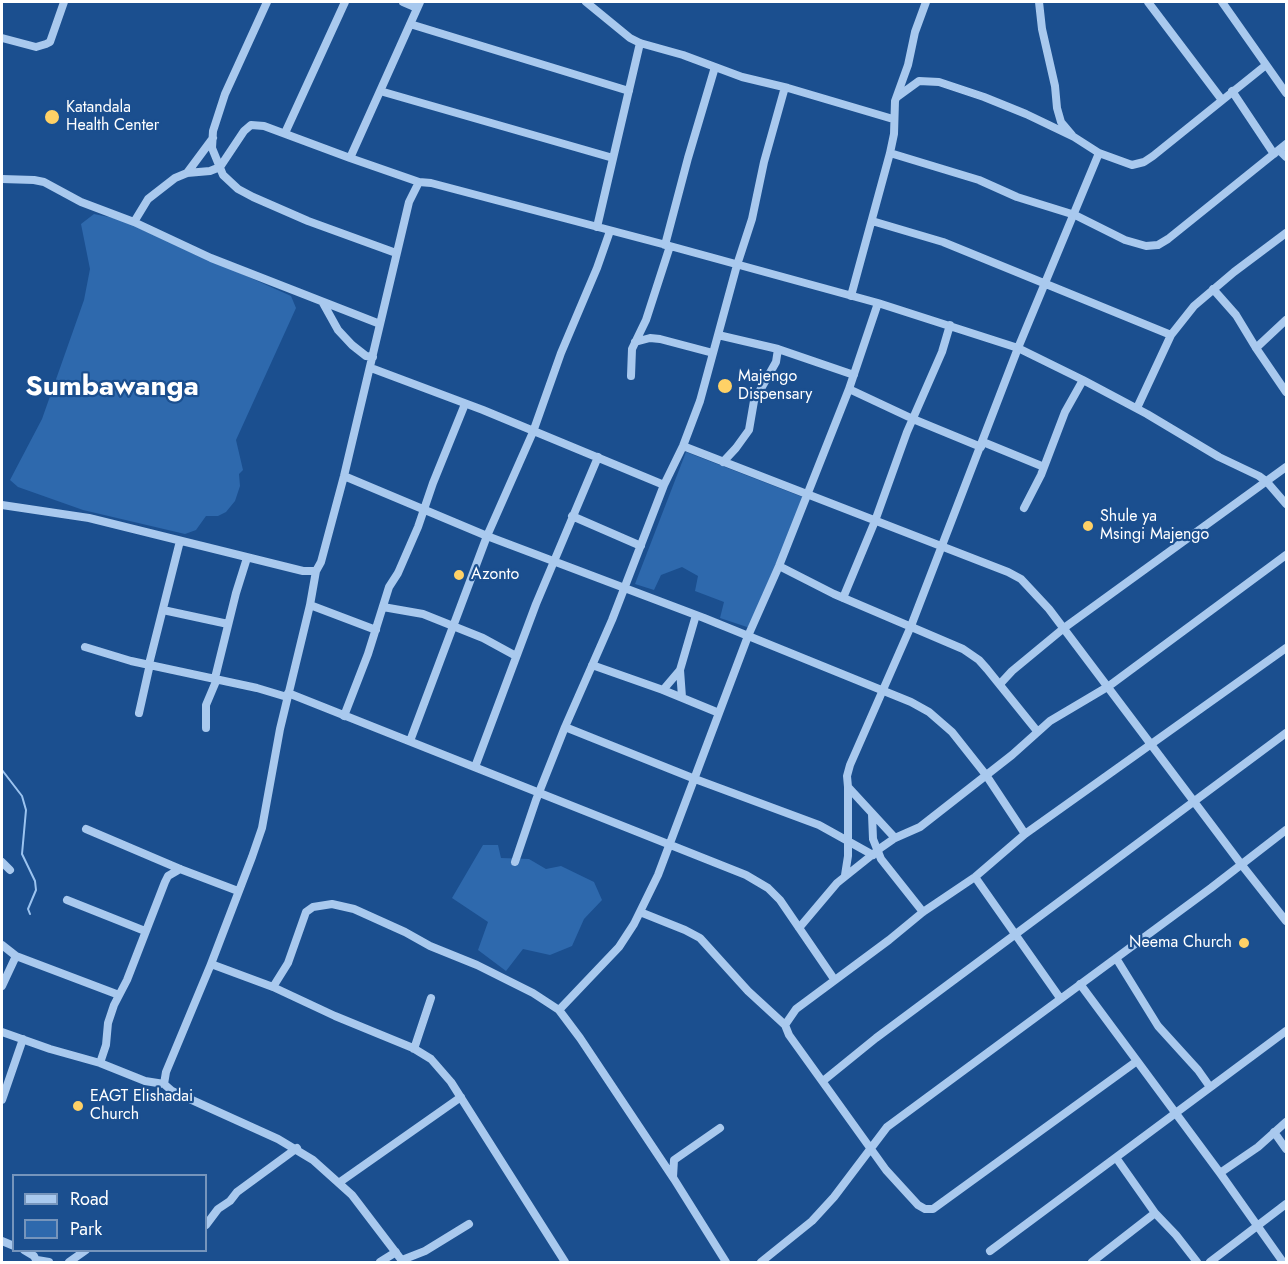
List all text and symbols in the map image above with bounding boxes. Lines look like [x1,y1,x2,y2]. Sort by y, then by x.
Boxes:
place label: Katandala Health Center [66,98,159,136]
marker: Katandala Health Center [43,108,61,126]
place label: Majengo Dispensary [738,367,812,405]
district label: Sumbawanga [25,371,199,405]
marker: Majengo Dispensary [716,377,734,395]
place label: Shule ya Msingi Majengo [1100,507,1209,545]
marker: Shule ya Msingi Majengo [1081,519,1095,533]
place label: Azonto [471,565,519,585]
marker: Azonto [452,568,466,582]
place label: Neema Church [1129,933,1232,953]
marker: Neema Church [1237,936,1251,950]
place label: EAGT Elishadai Church [90,1087,193,1125]
marker: EAGT Elishadai Church [71,1099,85,1113]
legend [12,1174,207,1252]
text: Road [70,1186,109,1212]
text: Park [70,1216,102,1242]

